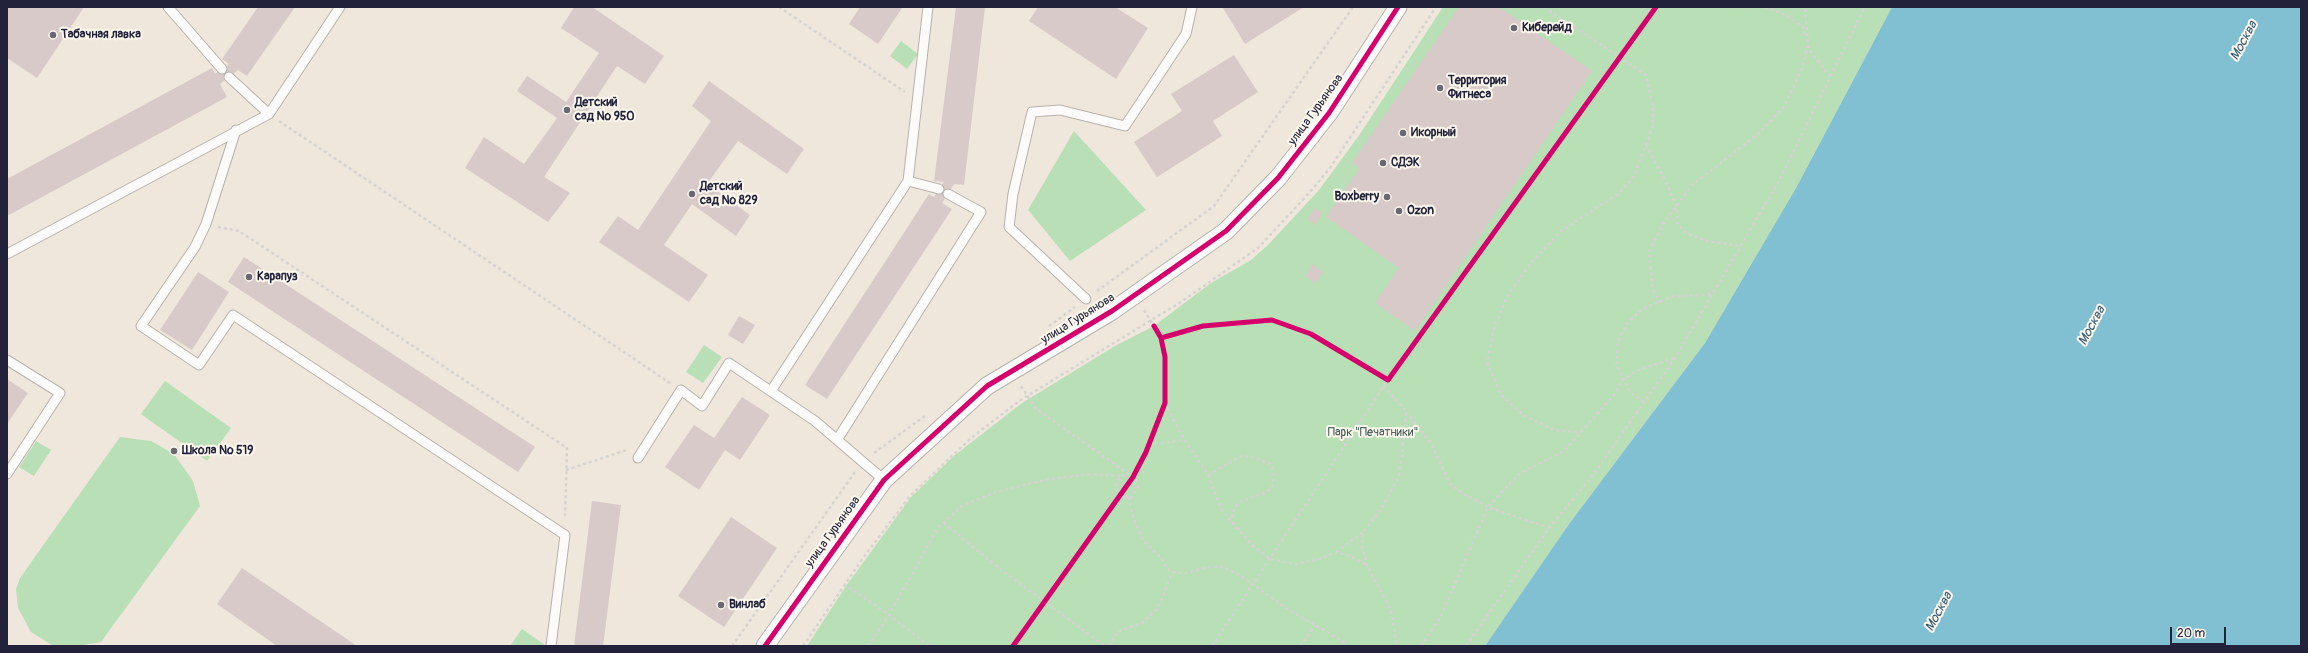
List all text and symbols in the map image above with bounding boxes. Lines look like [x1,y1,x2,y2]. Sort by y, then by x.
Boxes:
water label: Москва [2227,19,2261,63]
place label: Киберейд [1522,21,1572,35]
marker: Киберейд [1509,23,1519,33]
place label: Табачная лавка [61,28,141,42]
marker: Табачная лавка [48,30,58,40]
street label: улица Гурьянова [1285,72,1347,148]
place label: Территория Фитнеса [1448,74,1506,102]
marker: Территория Фитнеса [1435,83,1445,93]
place label: Детский сад № 950 [575,96,635,124]
marker: Детский сад № 950 [562,105,572,115]
place label: Икорный [1411,126,1456,140]
marker: Икорный [1398,128,1408,138]
place label: СДЭК [1391,156,1420,170]
marker: СДЭК [1378,158,1388,168]
place label: Детский сад № 829 [700,180,758,208]
marker: Детский сад № 829 [687,189,697,199]
place label: Boxberry [1334,190,1379,204]
marker: Boxberry [1382,192,1392,202]
place label: Ozon [1407,204,1434,218]
marker: Ozon [1394,206,1404,216]
place label: Карапуз [257,270,298,284]
marker: Карапуз [244,272,254,282]
street label: улица Гурьянова [1039,291,1117,347]
water label: Москва [2075,304,2109,348]
park label: Парк "Печатники" [1328,426,1418,440]
place label: Школа № 519 [182,444,253,458]
marker: Школа № 519 [169,446,179,456]
street label: улица Гурьянова [802,494,864,570]
water label: Москва [1922,590,1956,634]
place label: Винлаб [729,598,766,612]
marker: Винлаб [716,600,726,610]
scale bar [2172,619,2228,645]
text: 20 m [2177,626,2205,641]

